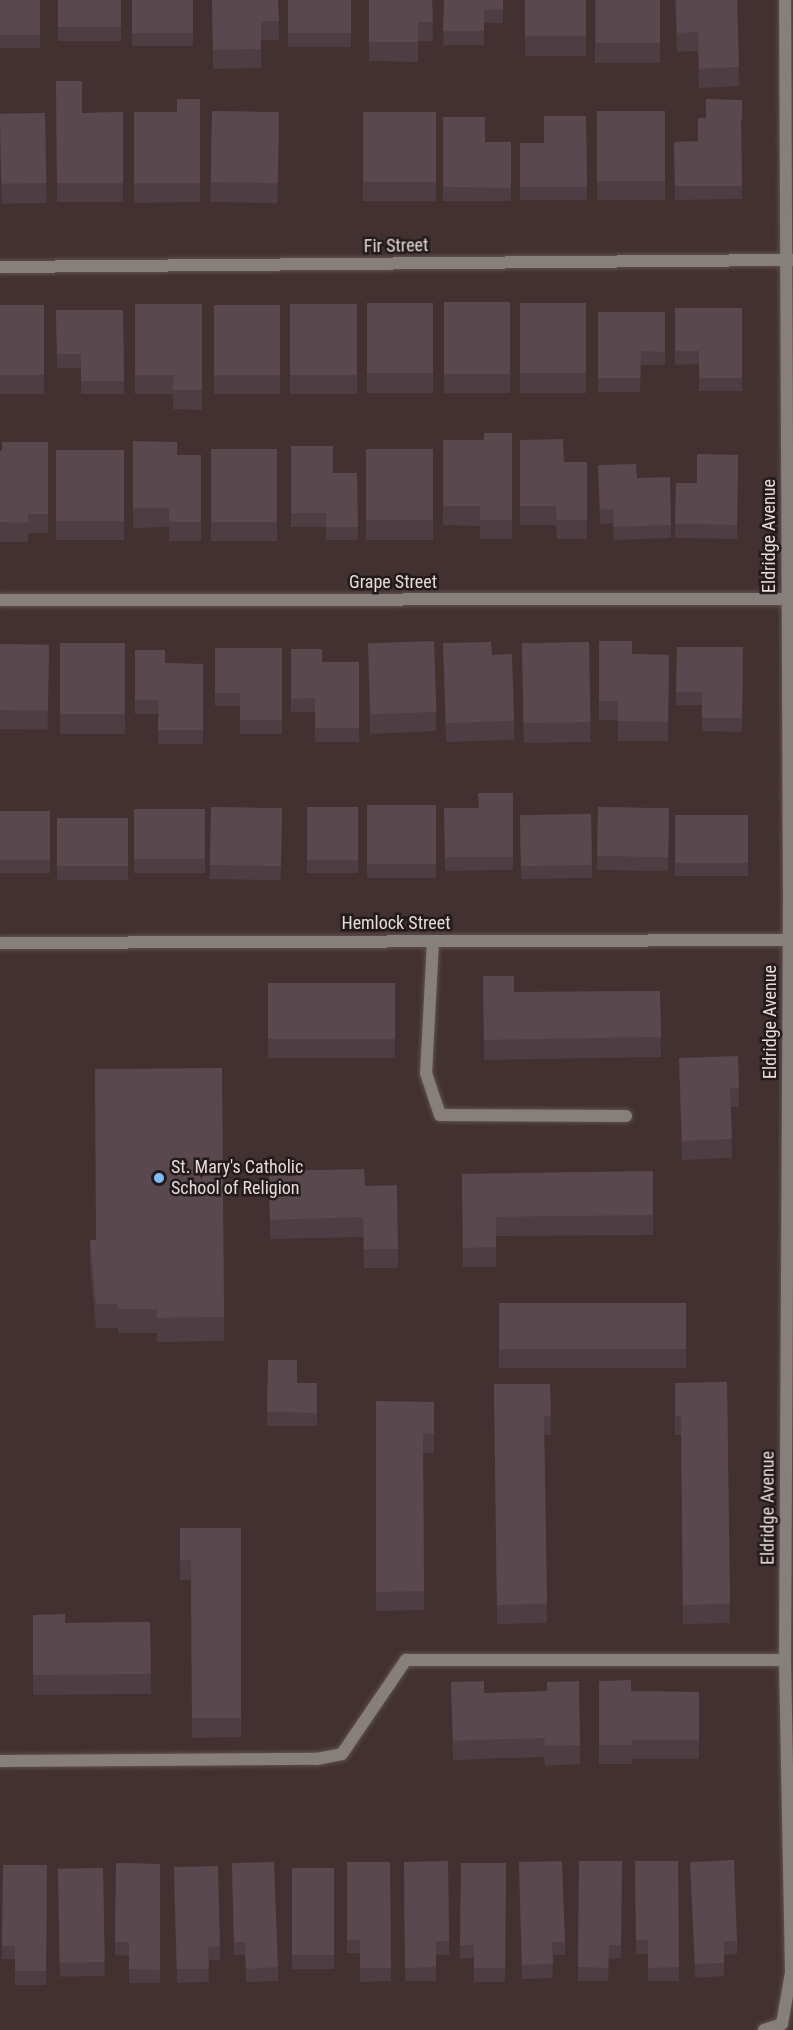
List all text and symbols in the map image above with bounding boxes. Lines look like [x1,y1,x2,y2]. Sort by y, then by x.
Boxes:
street label: Fir Street [364,235,428,257]
street label: Eldridge Avenue [758,479,780,593]
street label: Grape Street [349,571,437,593]
street label: Hemlock Street [341,912,451,934]
street label: Eldridge Avenue [759,965,781,1079]
place label: St. Mary's Catholic School of Religion [171,1157,303,1200]
marker: St. Mary's Catholic School of Religion [152,1171,166,1185]
street label: Eldridge Avenue [757,1451,779,1565]

